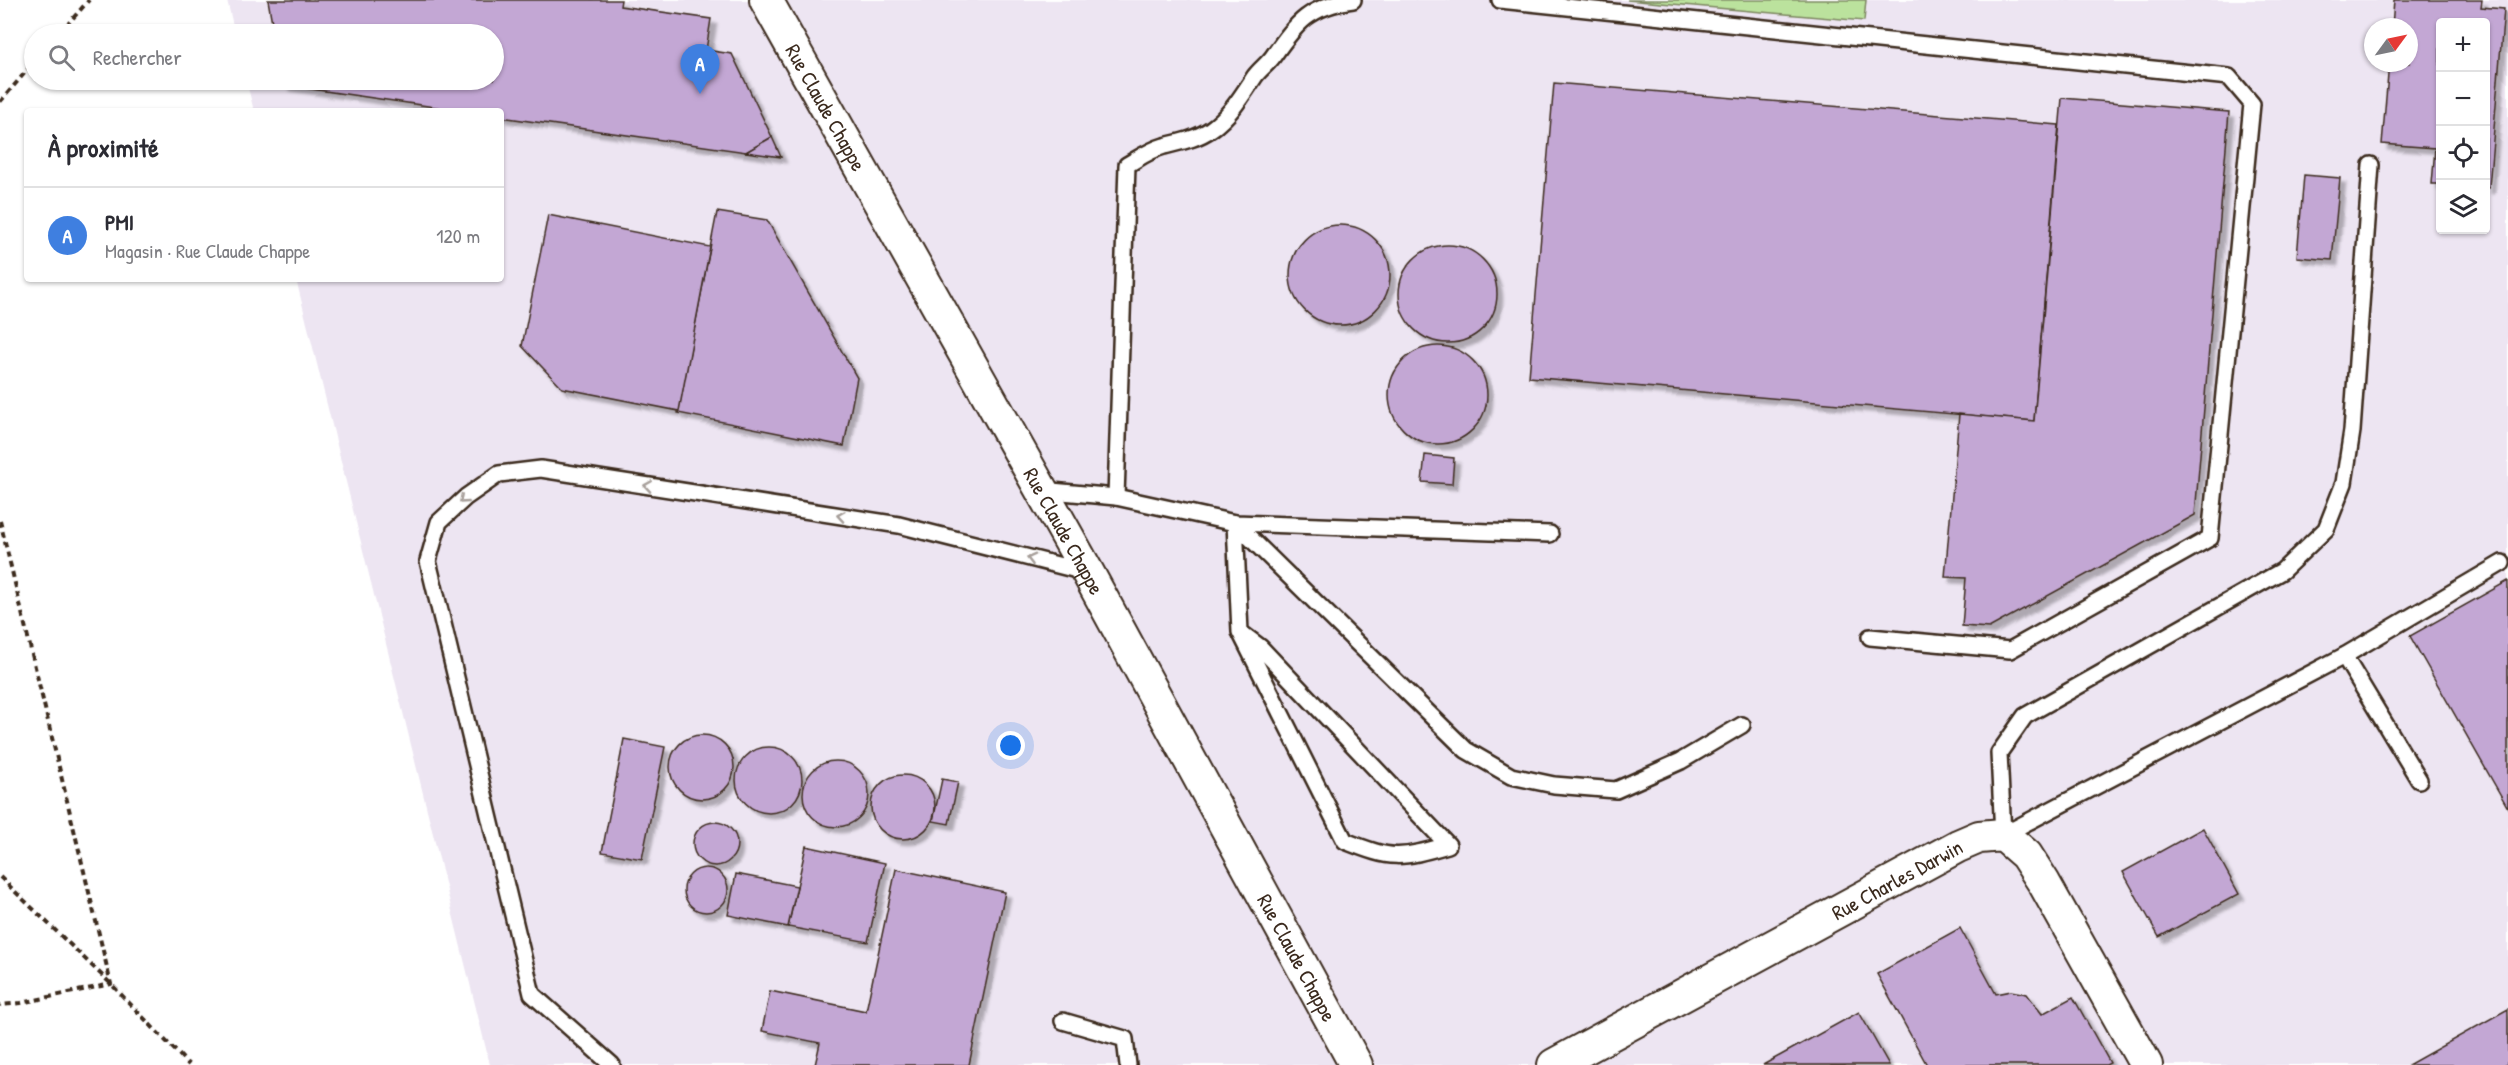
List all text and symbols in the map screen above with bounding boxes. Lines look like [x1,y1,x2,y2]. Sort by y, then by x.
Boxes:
north arrow [2364,18,2418,72]
map controls [2436,18,2490,234]
button: + [2436,18,2490,72]
search box [24,24,504,90]
street label: Rue Claude Chappe [779,39,873,176]
icon: search [45,41,78,74]
text: Rechercher [93,42,182,72]
pin: A [680,44,720,94]
button: − [2436,72,2490,126]
button: locate [2436,126,2490,180]
text: À proximité [48,130,159,165]
button: layers [2436,180,2490,234]
text: PMI [105,207,134,237]
text: A [63,222,72,249]
text: 120 m [436,222,480,249]
text: Magasin · Rue Claude Chappe [105,237,310,264]
street label: Rue Claude Chappe [1017,462,1111,600]
one-way arrow [644,481,653,493]
one-way arrow [459,493,470,504]
one-way arrow [836,510,846,523]
one-way arrow [1026,553,1036,566]
your location [996,731,1025,760]
street label: Rue Charles Darwin [1826,832,1968,926]
street label: Rue Claude Chappe [1251,888,1344,1026]

